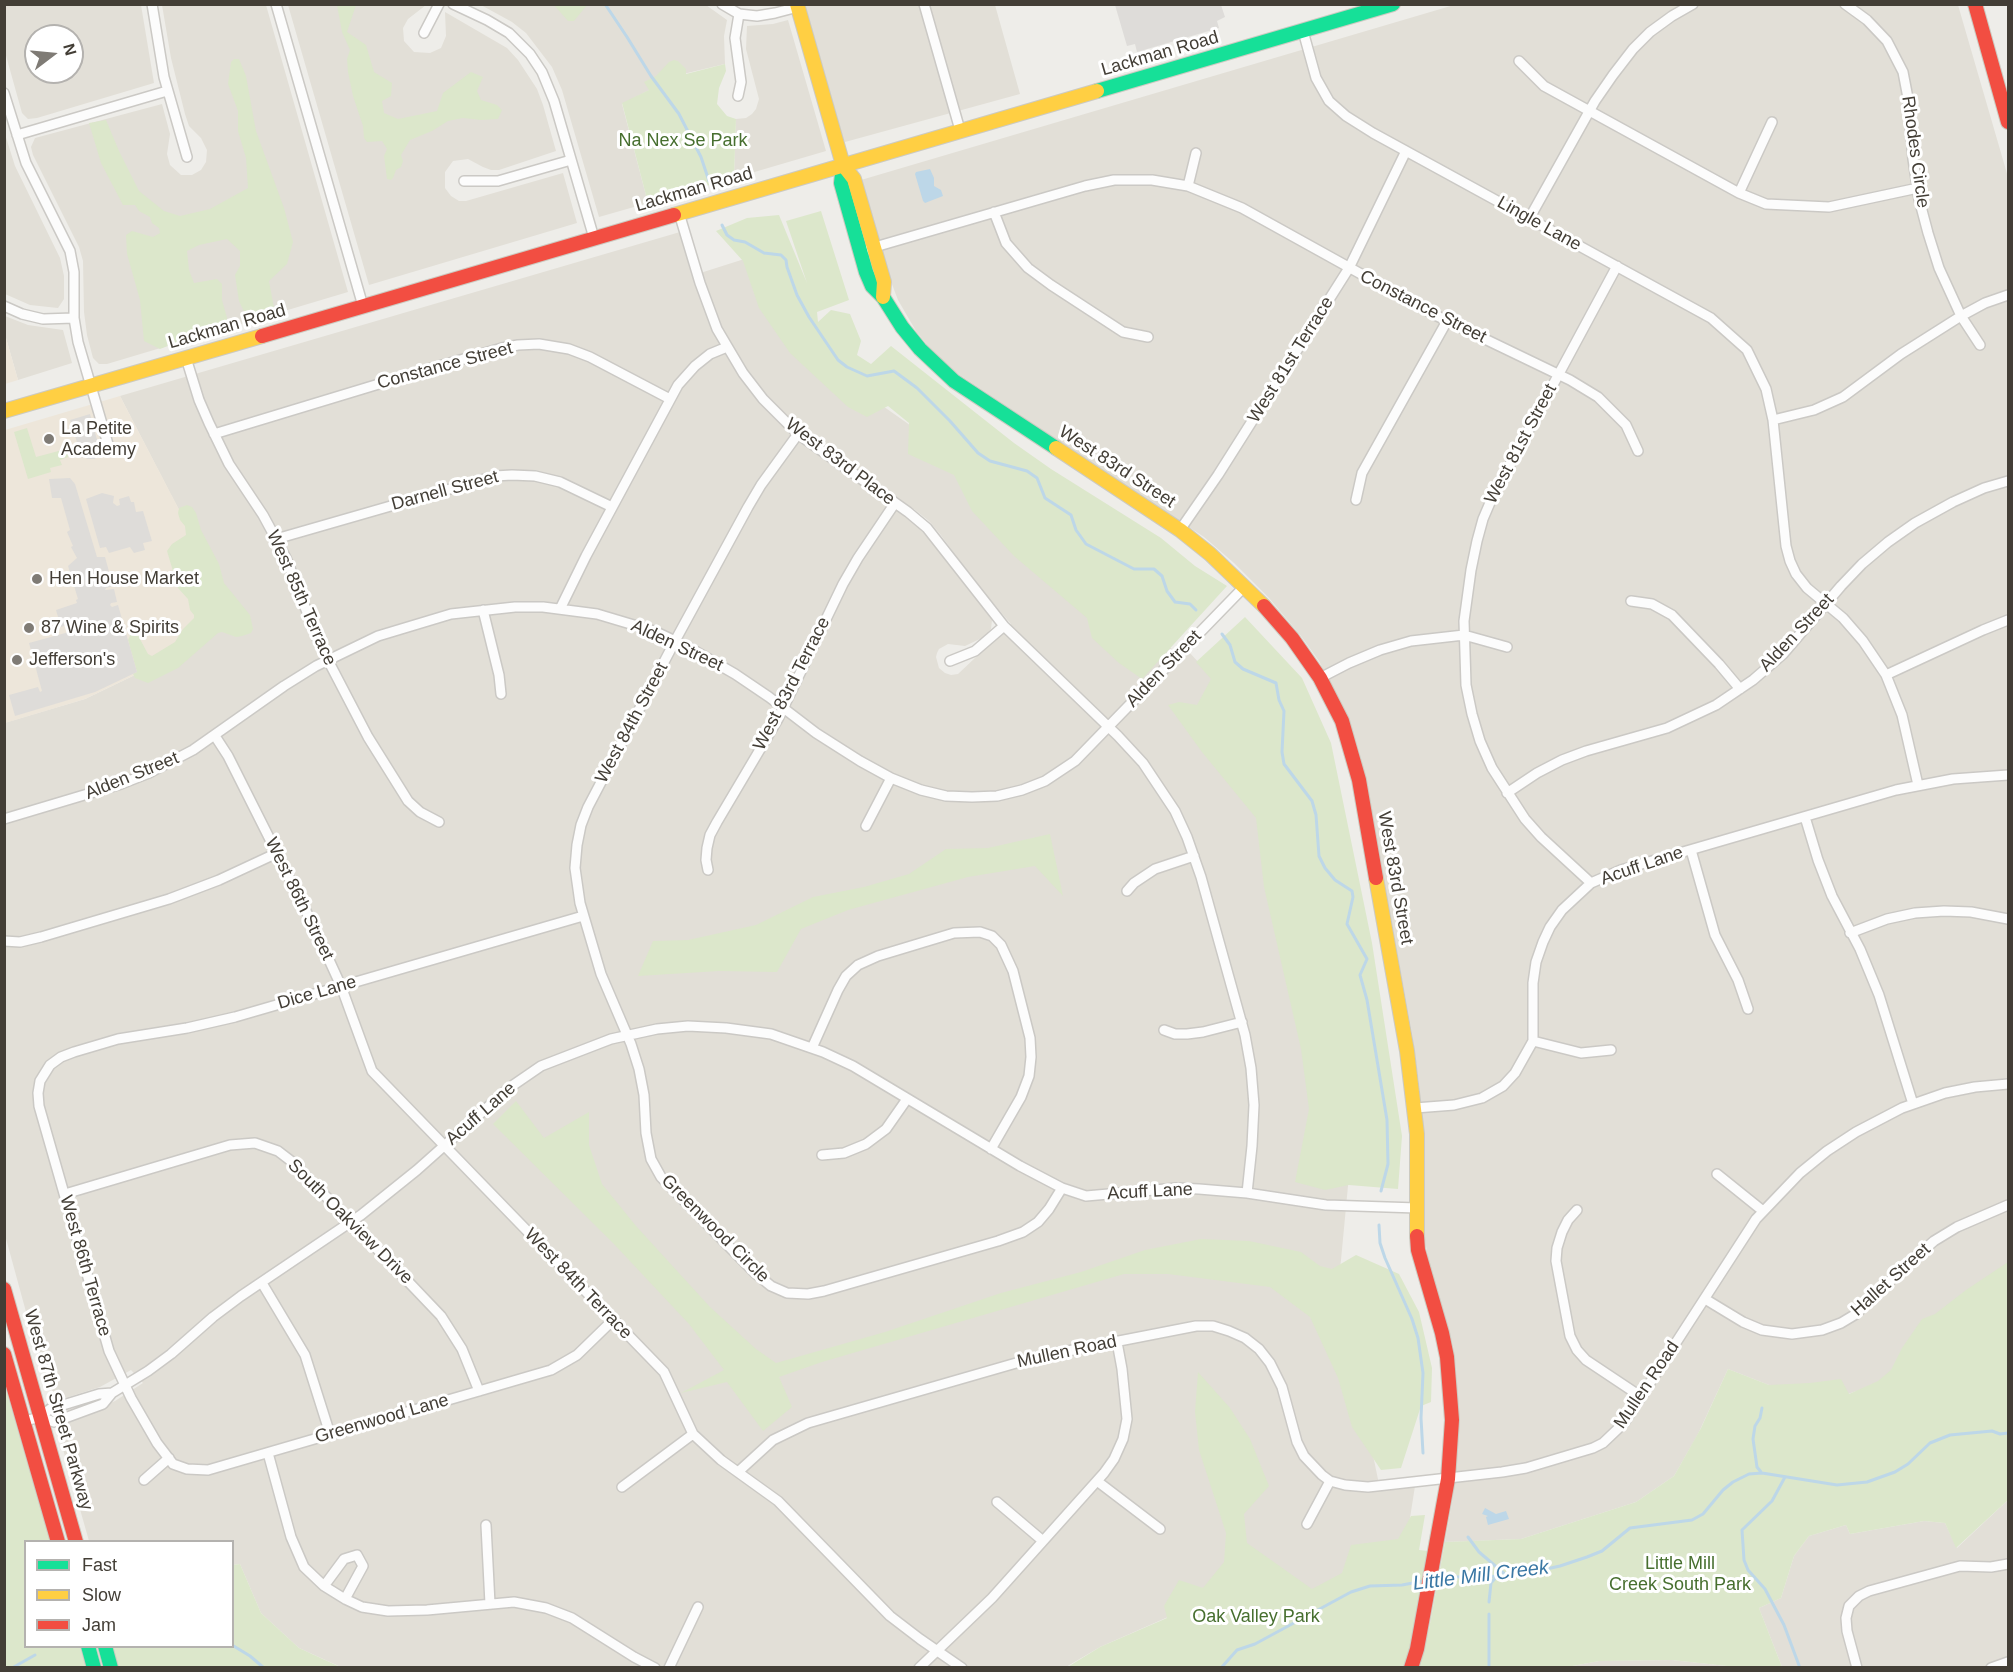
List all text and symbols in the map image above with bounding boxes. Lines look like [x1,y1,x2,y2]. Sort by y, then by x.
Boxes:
north arrow [24,24,84,84]
street label: Lackman Road [1099,27,1221,81]
text: N [60,42,80,57]
street label: Rhodes Circle [1896,95,1934,209]
park label: Na Nex Se Park [618,130,748,152]
street label: Lackman Road [633,163,755,217]
street label: Lingle Lane [1493,192,1585,256]
street label: Constance Street [1356,266,1490,348]
street label: West 81st Terrace [1243,293,1339,427]
street label: Lackman Road [166,300,288,354]
street label: Constance Street [375,338,515,394]
street label: West 81st Street [1480,380,1562,508]
street label: West 83rd Place [781,414,899,510]
place label: La Petite Academy [61,418,136,460]
street label: West 83rd Street [1055,421,1179,513]
marker: La Petite Academy [42,432,56,446]
street label: Darnell Street [389,466,501,516]
street label: West 85th Terrace [261,527,341,669]
place label: Hen House Market [49,568,199,590]
marker: Hen House Market [30,572,44,586]
street label: Alden Street [1755,589,1839,677]
street label: West 83rd Terrace [749,614,835,754]
street label: Alden Street [628,615,726,677]
place label: 87 Wine & Spirits [41,617,179,639]
marker: 87 Wine & Spirits [22,621,36,635]
street label: Alden Street [1122,626,1206,712]
place label: Jefferson's [29,649,115,671]
marker: Jefferson's [10,653,24,667]
street label: West 84th Street [591,659,673,787]
street label: Alden Street [82,747,182,805]
street label: West 83rd Street [1373,810,1417,946]
street label: West 86th Street [260,834,338,964]
street label: Acuff Lane [1598,842,1686,890]
street label: Dice Lane [275,971,359,1015]
street label: Acuff Lane [442,1078,520,1150]
street label: South Oakview Drive [283,1155,417,1289]
street label: Greenwood Circle [656,1170,774,1288]
street label: Acuff Lane [1107,1179,1193,1205]
street label: West 86th Terrace [55,1193,115,1339]
street label: West 84th Terrace [520,1224,636,1344]
street label: Hallet Street [1847,1239,1935,1321]
street label: West 87th Street Parkway [19,1307,97,1513]
street label: Mullen Road [1015,1331,1119,1373]
street label: Mullen Road [1610,1337,1684,1433]
street label: Greenwood Lane [313,1390,451,1448]
legend [24,1540,234,1648]
park label: Little Mill Creek South Park [1609,1553,1751,1596]
text: Fast [82,1555,117,1575]
water label: Little Mill Creek [1412,1556,1550,1596]
text: Slow [82,1585,121,1605]
park label: Oak Valley Park [1192,1606,1320,1628]
text: Jam [82,1615,116,1635]

